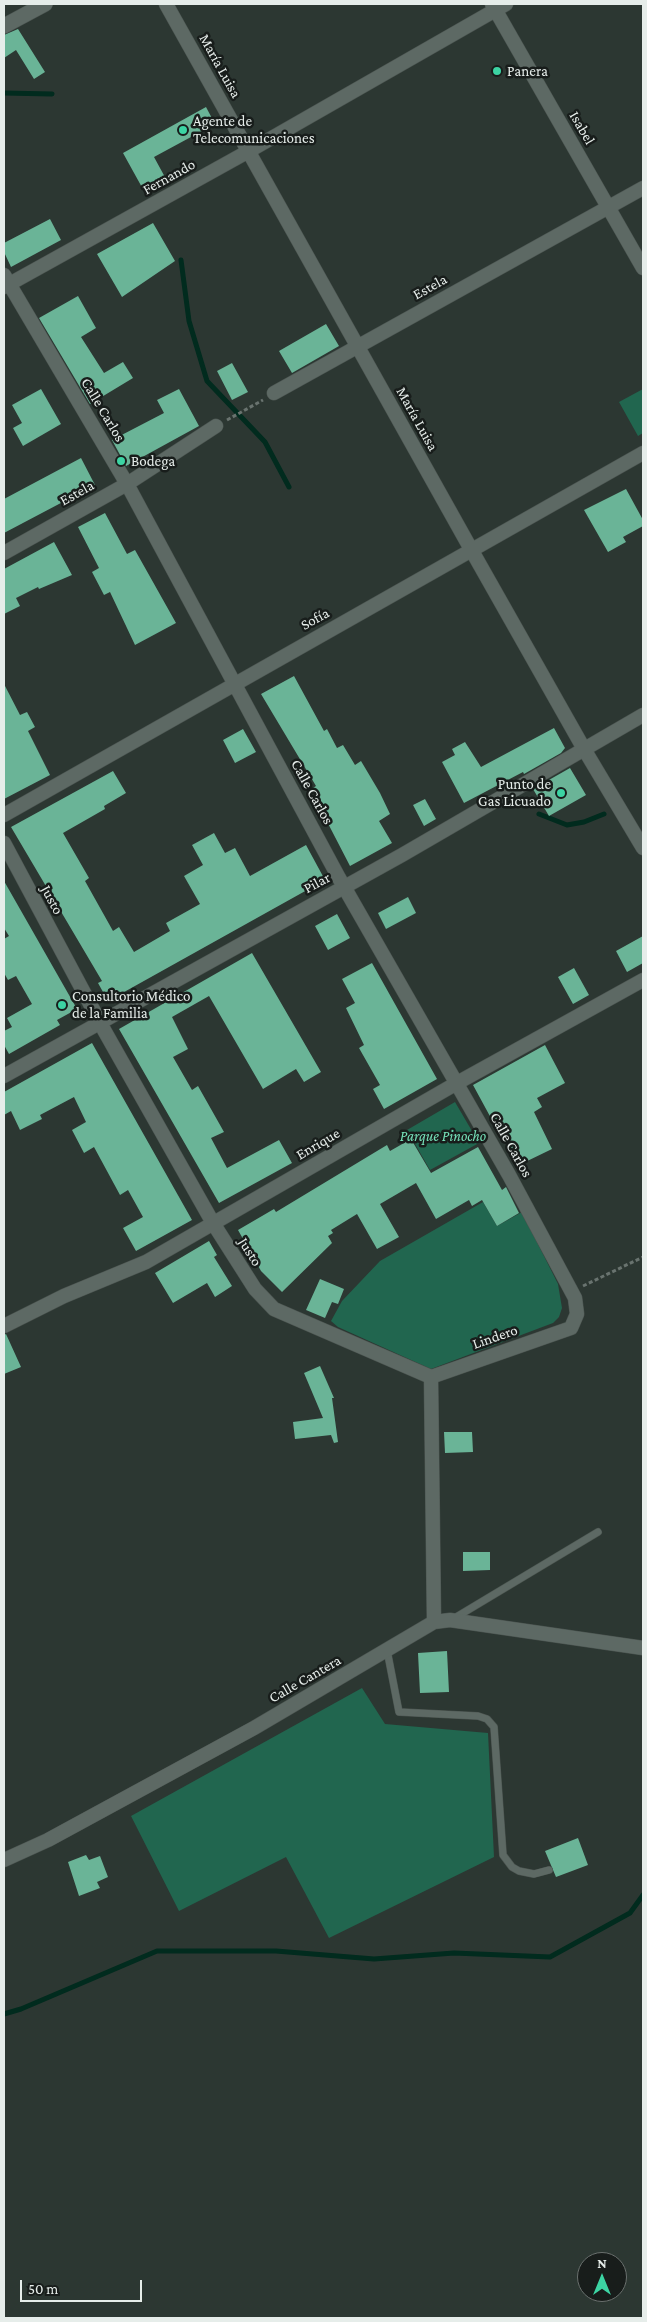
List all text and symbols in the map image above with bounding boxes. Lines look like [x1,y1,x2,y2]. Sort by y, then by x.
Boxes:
street label: María Luisa [195,31,245,101]
place label: Panera [507,62,548,80]
marker: Panera [491,65,503,77]
street label: Isabel [565,108,599,148]
place label: Agente de Telecomunicaciones [193,112,315,147]
marker: Agente de Telecomunicaciones [177,124,189,136]
street label: Fernando [140,155,198,199]
street label: Estela [410,270,450,304]
street label: Calle Carlos [77,375,129,445]
street label: María Luisa [392,384,442,454]
place label: Bodega [131,452,175,470]
marker: Bodega [115,455,127,467]
street label: Estela [57,476,97,510]
street label: Sofía [298,604,332,634]
street label: Calle Carlos [287,756,337,828]
place label: Punto de Gas Licuado [478,775,551,810]
marker: Punto de Gas Licuado [555,787,567,799]
street label: Pilar [301,869,333,897]
street label: Justo [37,882,67,918]
place label: Consultorio Médico de la Familia [72,987,190,1022]
marker: Consultorio Médico de la Familia [56,999,68,1011]
street label: Calle Carlos [486,1109,536,1181]
street label: Enrique [293,1124,343,1164]
park label: Parque Pinocho [400,1127,486,1145]
street label: Justo [234,1234,266,1270]
street label: Lindero [470,1321,520,1353]
street label: Calle Cantera [266,1651,344,1707]
north arrow [577,2252,627,2302]
text: N [597,2255,607,2271]
scale bar [22,2270,145,2302]
text: 50 m [28,2281,58,2297]

